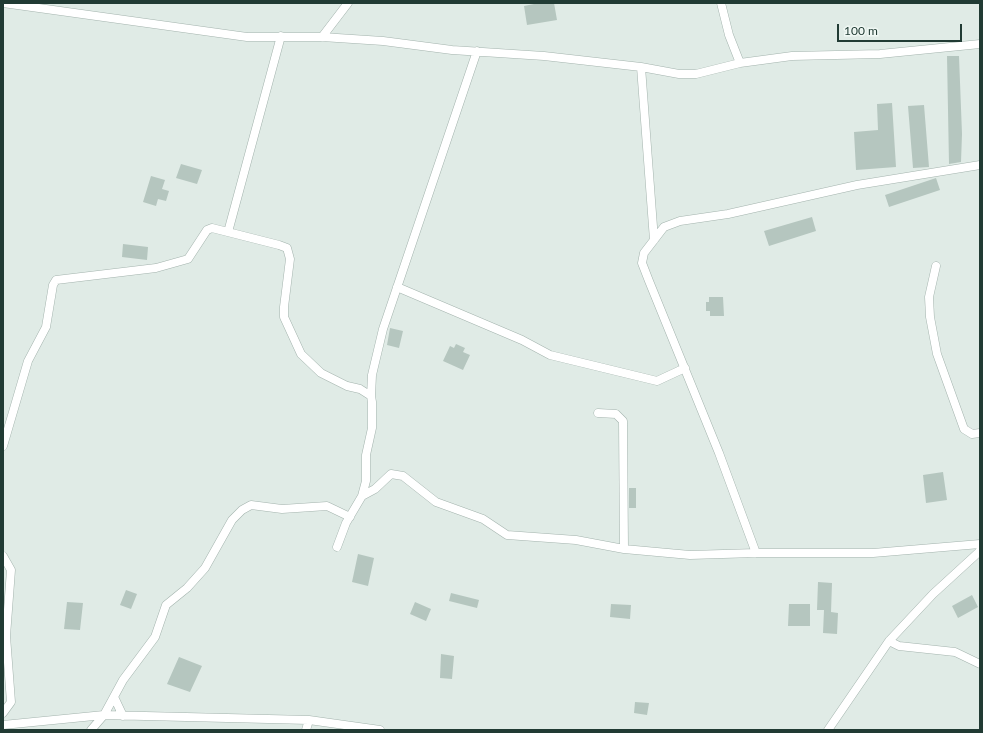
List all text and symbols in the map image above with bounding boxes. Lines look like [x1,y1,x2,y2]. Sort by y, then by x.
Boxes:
scale bar [839,16,964,42]
text: 100 m [844,23,878,38]

